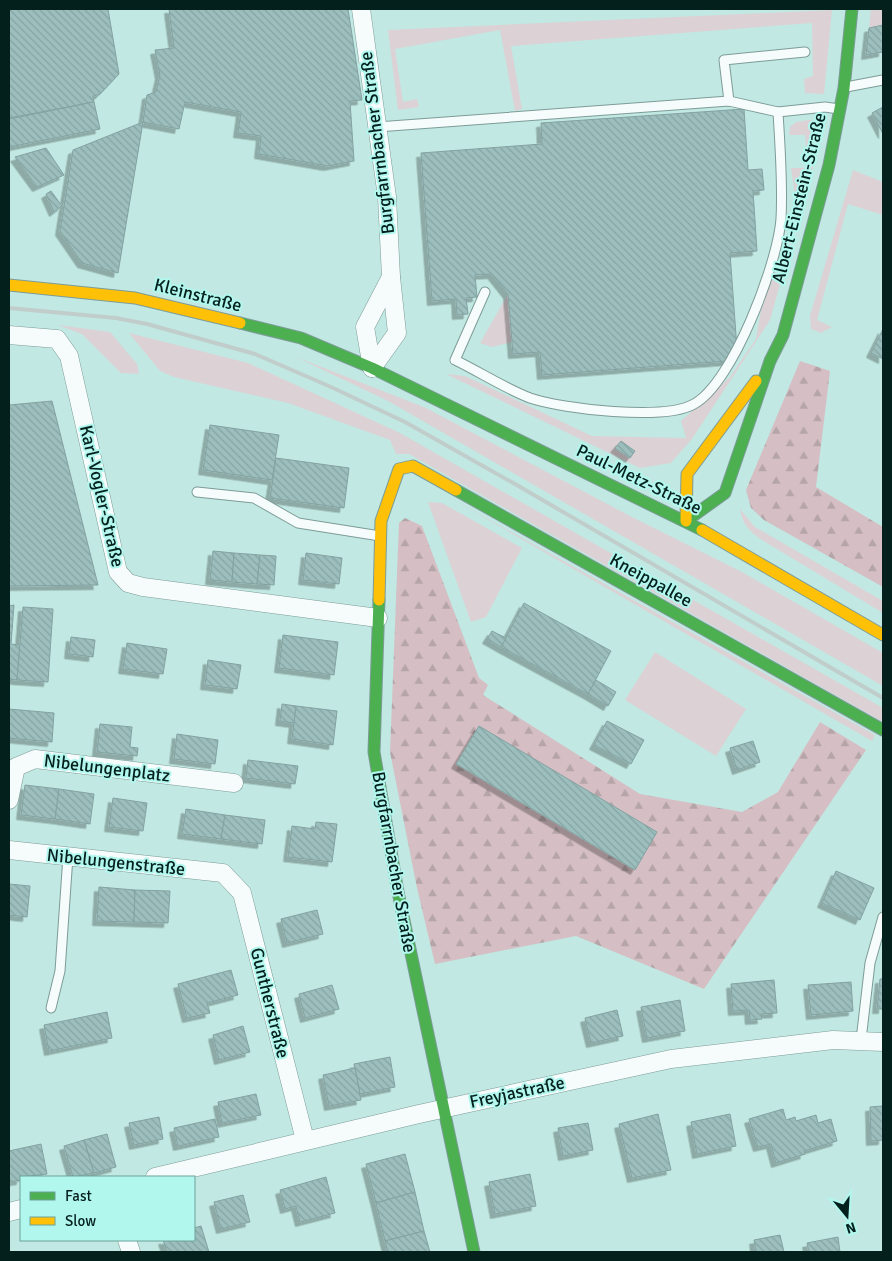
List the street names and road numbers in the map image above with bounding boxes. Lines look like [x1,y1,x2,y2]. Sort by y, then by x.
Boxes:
street label: Burgfarrnbacher Straße [355,51,399,235]
street label: Albert-Einstein-Straße [767,110,831,286]
street label: Kleinstraße [152,273,244,317]
street label: Karl-Vogler-Straße [75,423,129,569]
street label: Paul-Metz-Straße [573,439,705,519]
street label: Kneippallee [606,548,696,612]
street label: Nibelungenplatz [43,749,171,787]
street label: Burgfarrnbacher Straße [367,770,421,954]
street label: Nibelungenstraße [46,844,186,880]
street label: Guntherstraße [246,945,294,1061]
street label: Freyjastraße [467,1071,567,1113]

